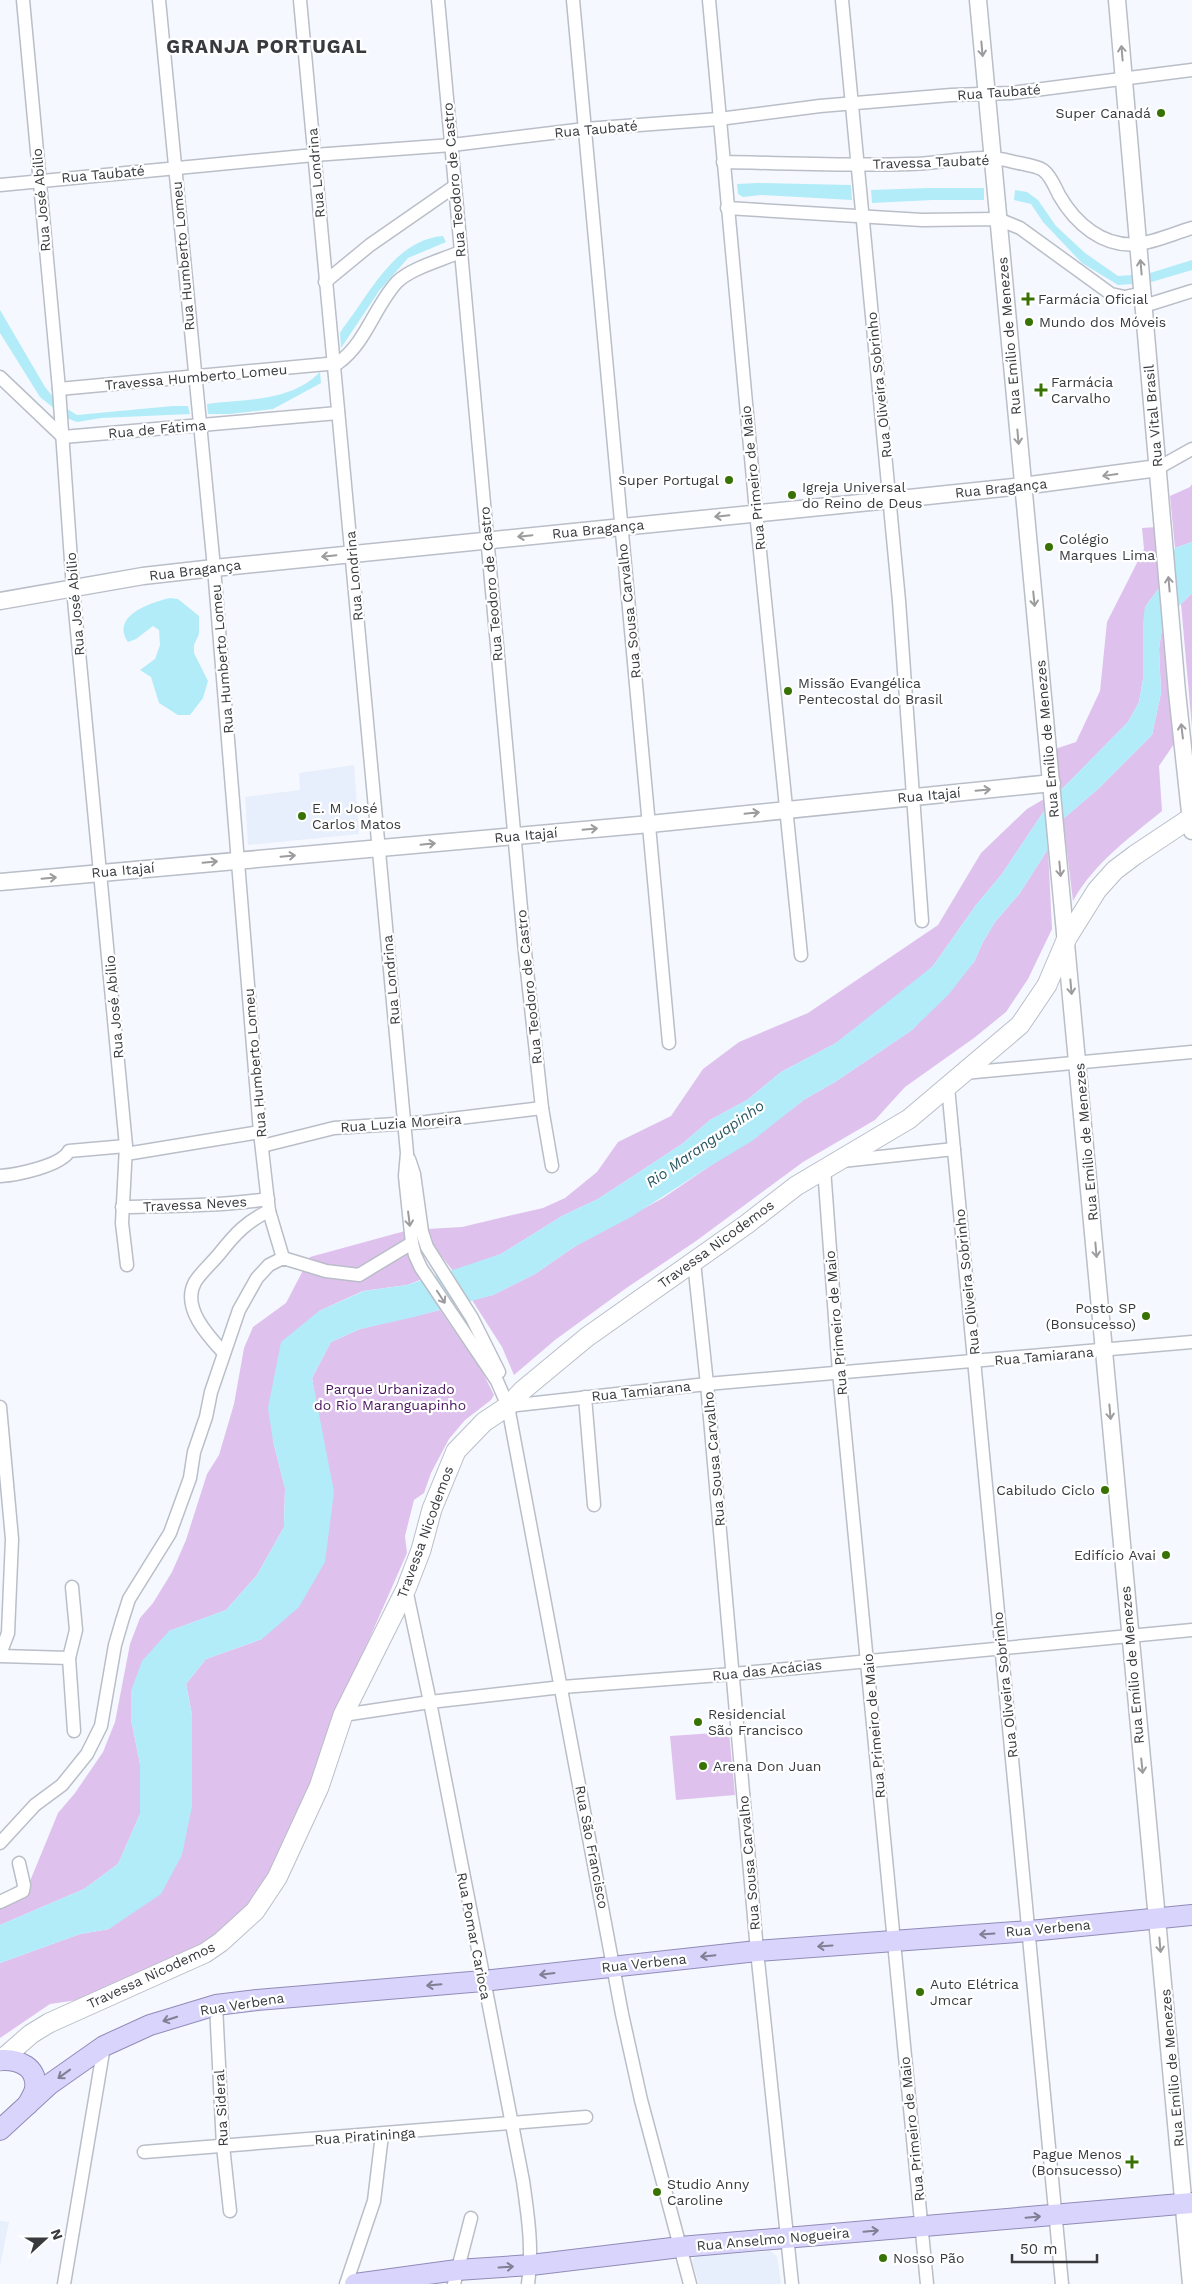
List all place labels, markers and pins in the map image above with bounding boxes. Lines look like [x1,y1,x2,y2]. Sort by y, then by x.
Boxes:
place label: Super Canadá [1056,105,1151,121]
marker: Super Canadá [1155,107,1167,119]
place label: Farmácia Oficial [1038,291,1149,307]
marker: Farmácia Oficial [1022,293,1034,305]
place label: Mundo dos Móveis [1039,314,1166,330]
marker: Mundo dos Móveis [1023,316,1035,328]
place label: Farmácia Carvalho [1051,374,1113,406]
marker: Farmácia Carvalho [1035,384,1047,396]
place label: Super Portugal [618,472,720,488]
marker: Super Portugal [723,474,735,486]
place label: Igreja Universal do Reino de Deus [802,479,922,511]
marker: Igreja Universal do Reino de Deus [786,489,798,501]
place label: Colégio Marques Lima [1059,531,1155,563]
marker: Colégio Marques Lima [1043,541,1055,553]
place label: Missão Evangélica Pentecostal do Brasil [798,675,944,707]
marker: Missão Evangélica Pentecostal do Brasil [782,685,794,697]
place label: E. M José Carlos Matos [312,800,401,832]
marker: E. M José Carlos Matos [296,810,308,822]
place label: Posto SP (Bonsucesso) [1046,1300,1136,1332]
marker: Posto SP (Bonsucesso) [1140,1310,1152,1322]
place label: Cabiludo Ciclo [996,1482,1095,1498]
marker: Cabiludo Ciclo [1099,1484,1111,1496]
place label: Edifício Avai [1074,1547,1156,1563]
marker: Edifício Avai [1160,1549,1172,1561]
place label: Residencial São Francisco [708,1706,803,1738]
marker: Residencial São Francisco [692,1716,704,1728]
place label: Arena Don Juan [713,1758,821,1774]
marker: Arena Don Juan [697,1760,709,1772]
place label: Auto Elétrica Jmcar [930,1976,1019,2008]
marker: Auto Elétrica Jmcar [914,1986,926,1998]
place label: Pague Menos (Bonsucesso) [1032,2146,1122,2178]
marker: Pague Menos (Bonsucesso) [1126,2156,1138,2168]
place label: Studio Anny Caroline [667,2176,750,2208]
marker: Studio Anny Caroline [651,2186,663,2198]
place label: Nosso Pão [893,2250,964,2266]
marker: Nosso Pão [877,2252,889,2264]

